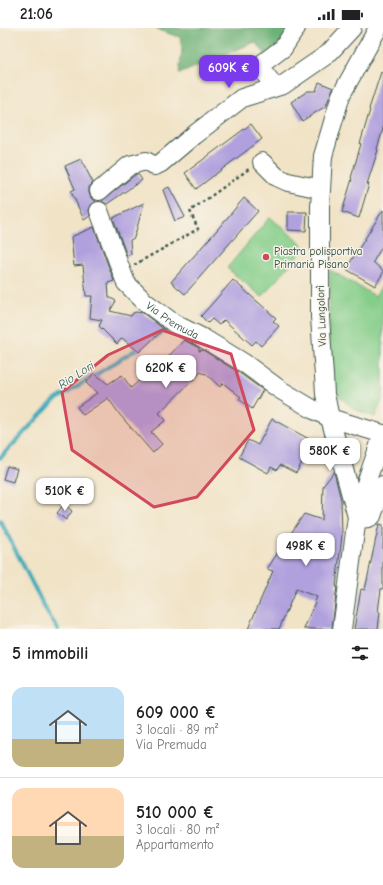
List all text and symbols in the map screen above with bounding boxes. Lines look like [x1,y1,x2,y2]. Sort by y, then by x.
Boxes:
text: 21:06 [20,5,53,23]
pin: 609K € [196,55,262,89]
text: 609K € [208,60,250,75]
place label: Piastra polisportiva Primaria Pisano [274,245,362,271]
marker: Piastra polisportiva Primaria Pisano [261,252,271,262]
street label: Via Lungolorì [314,285,329,347]
street label: Via Premuda [144,299,201,342]
pin: 620K € [133,355,199,389]
water label: Rio Lori [55,358,97,392]
text: 620K € [145,360,187,375]
pin: 580K € [297,438,363,472]
text: 580K € [309,443,351,458]
pin: 510K € [32,478,98,512]
text: 510K € [45,483,85,498]
pin: 498K € [273,533,339,567]
text: 498K € [286,538,326,553]
icon: filters [349,642,371,664]
text: 5 immobili [12,644,88,663]
icon: home [44,703,92,751]
text: 609 000 € [136,703,217,722]
text: 3 locali · 89 m² [136,722,218,737]
text: Via Premuda [136,737,207,752]
text: 510 000 € [136,803,214,822]
icon: home [44,804,92,852]
text: 3 locali · 80 m² [136,822,219,837]
text: Appartamento [136,837,214,852]

